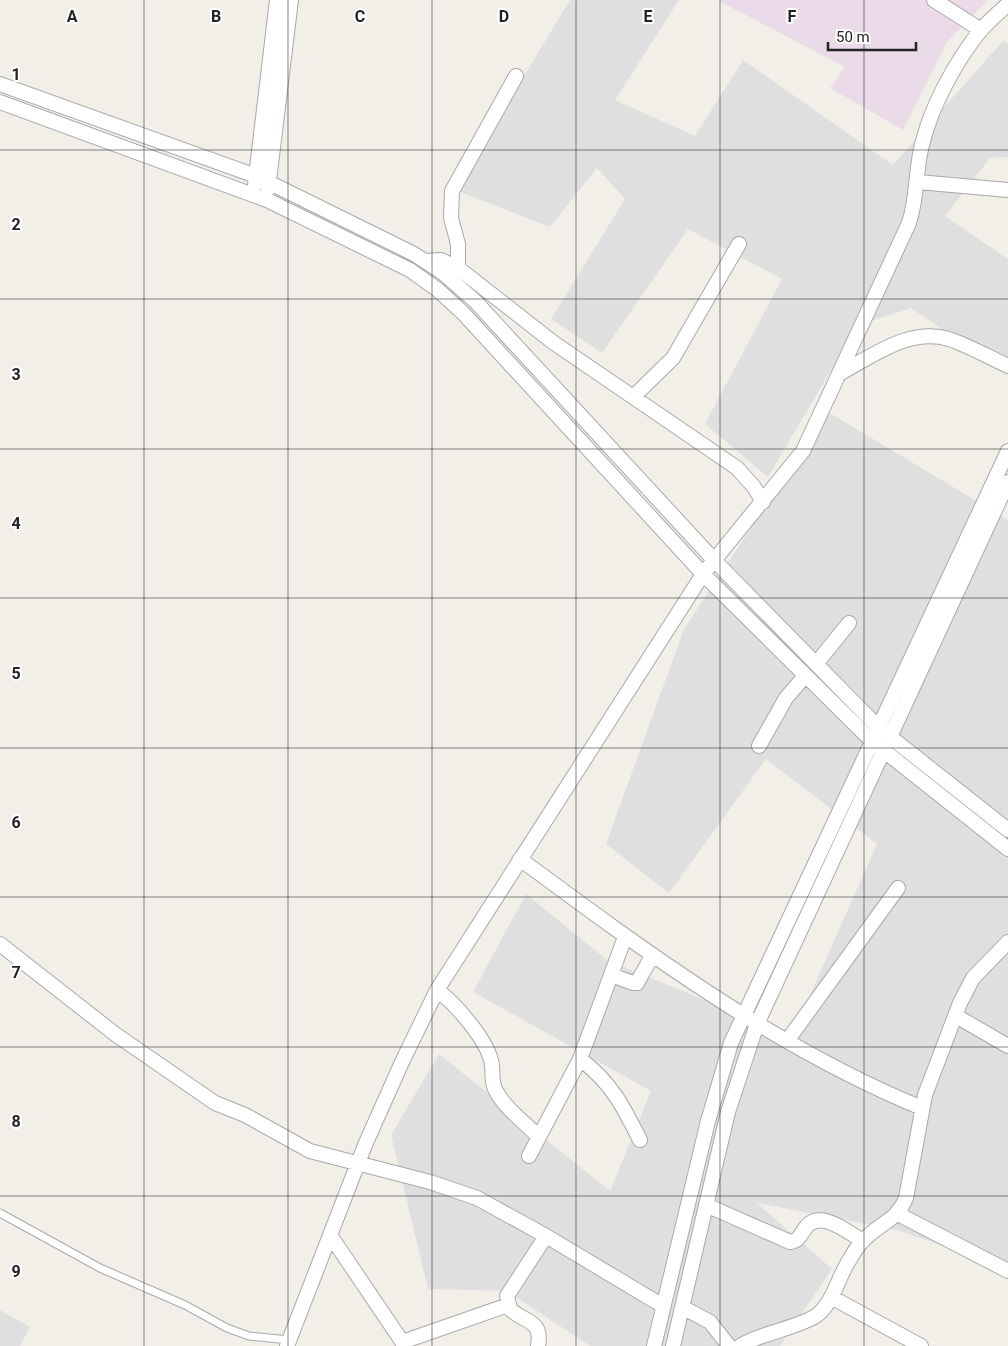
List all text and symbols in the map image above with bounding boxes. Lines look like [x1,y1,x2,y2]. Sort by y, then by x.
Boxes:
text: A [67,7,78,26]
text: B [211,7,221,26]
text: C [355,7,365,26]
text: D [499,7,509,26]
text: E [644,7,653,26]
text: F [788,7,797,26]
scale bar [828,20,916,52]
text: 50 m [836,28,870,46]
text: 1 [11,65,21,84]
text: 2 [11,215,21,234]
text: 3 [11,365,21,384]
text: 4 [11,514,21,533]
text: 5 [11,664,21,683]
text: 6 [11,813,21,832]
text: 7 [11,963,21,982]
text: 8 [11,1112,21,1131]
text: 9 [11,1262,21,1281]

